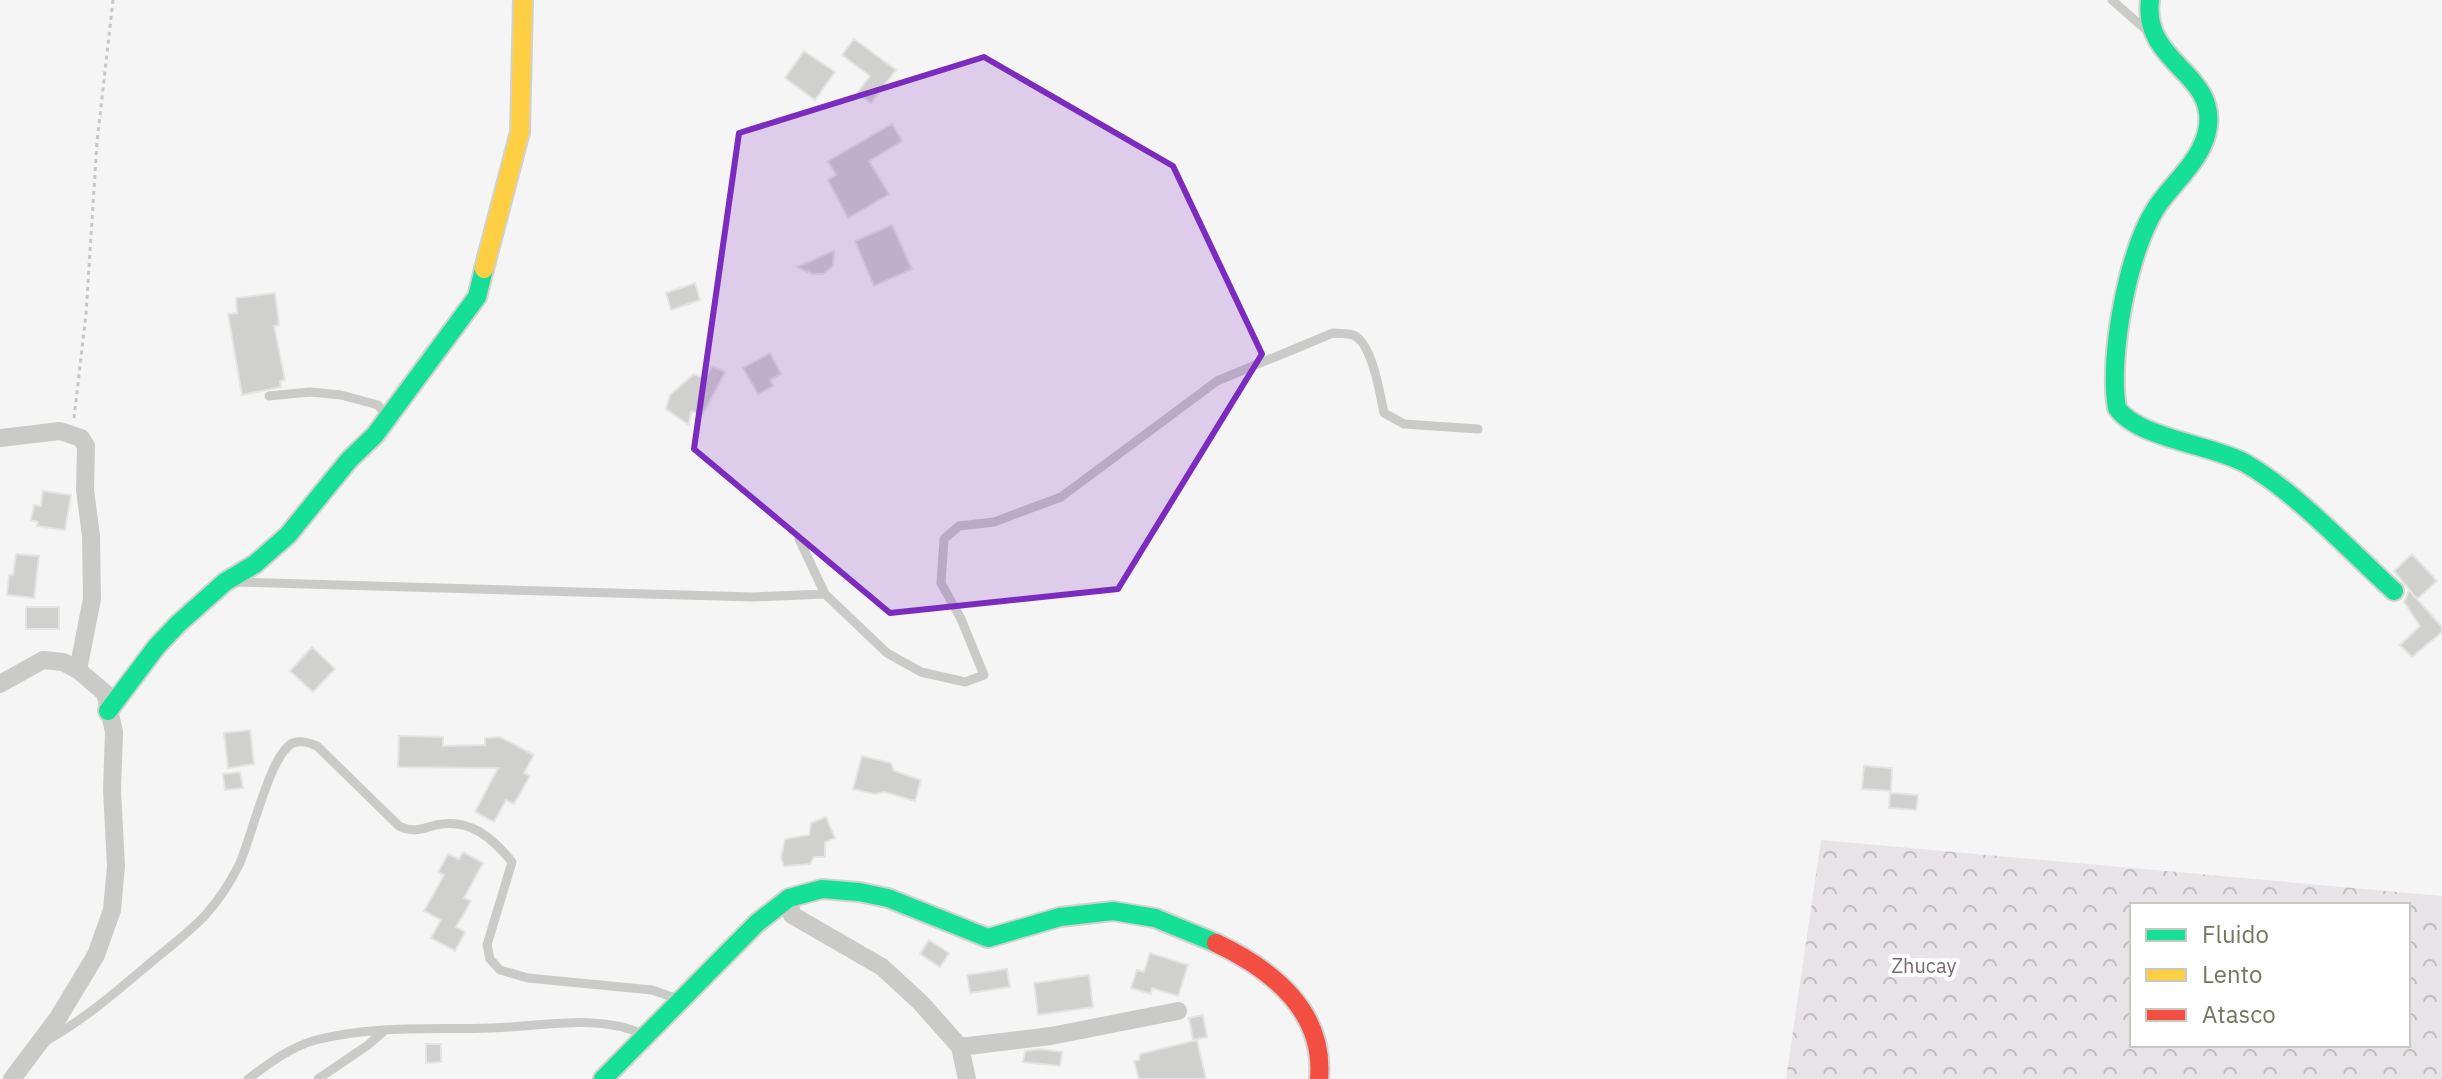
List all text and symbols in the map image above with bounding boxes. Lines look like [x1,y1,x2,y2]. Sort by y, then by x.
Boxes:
legend [2130,903,2410,1047]
text: Fluido [2202,918,2269,950]
park label: Zhucay [1892,952,1956,979]
text: Lento [2202,958,2262,990]
text: Atasco [2202,998,2276,1030]

